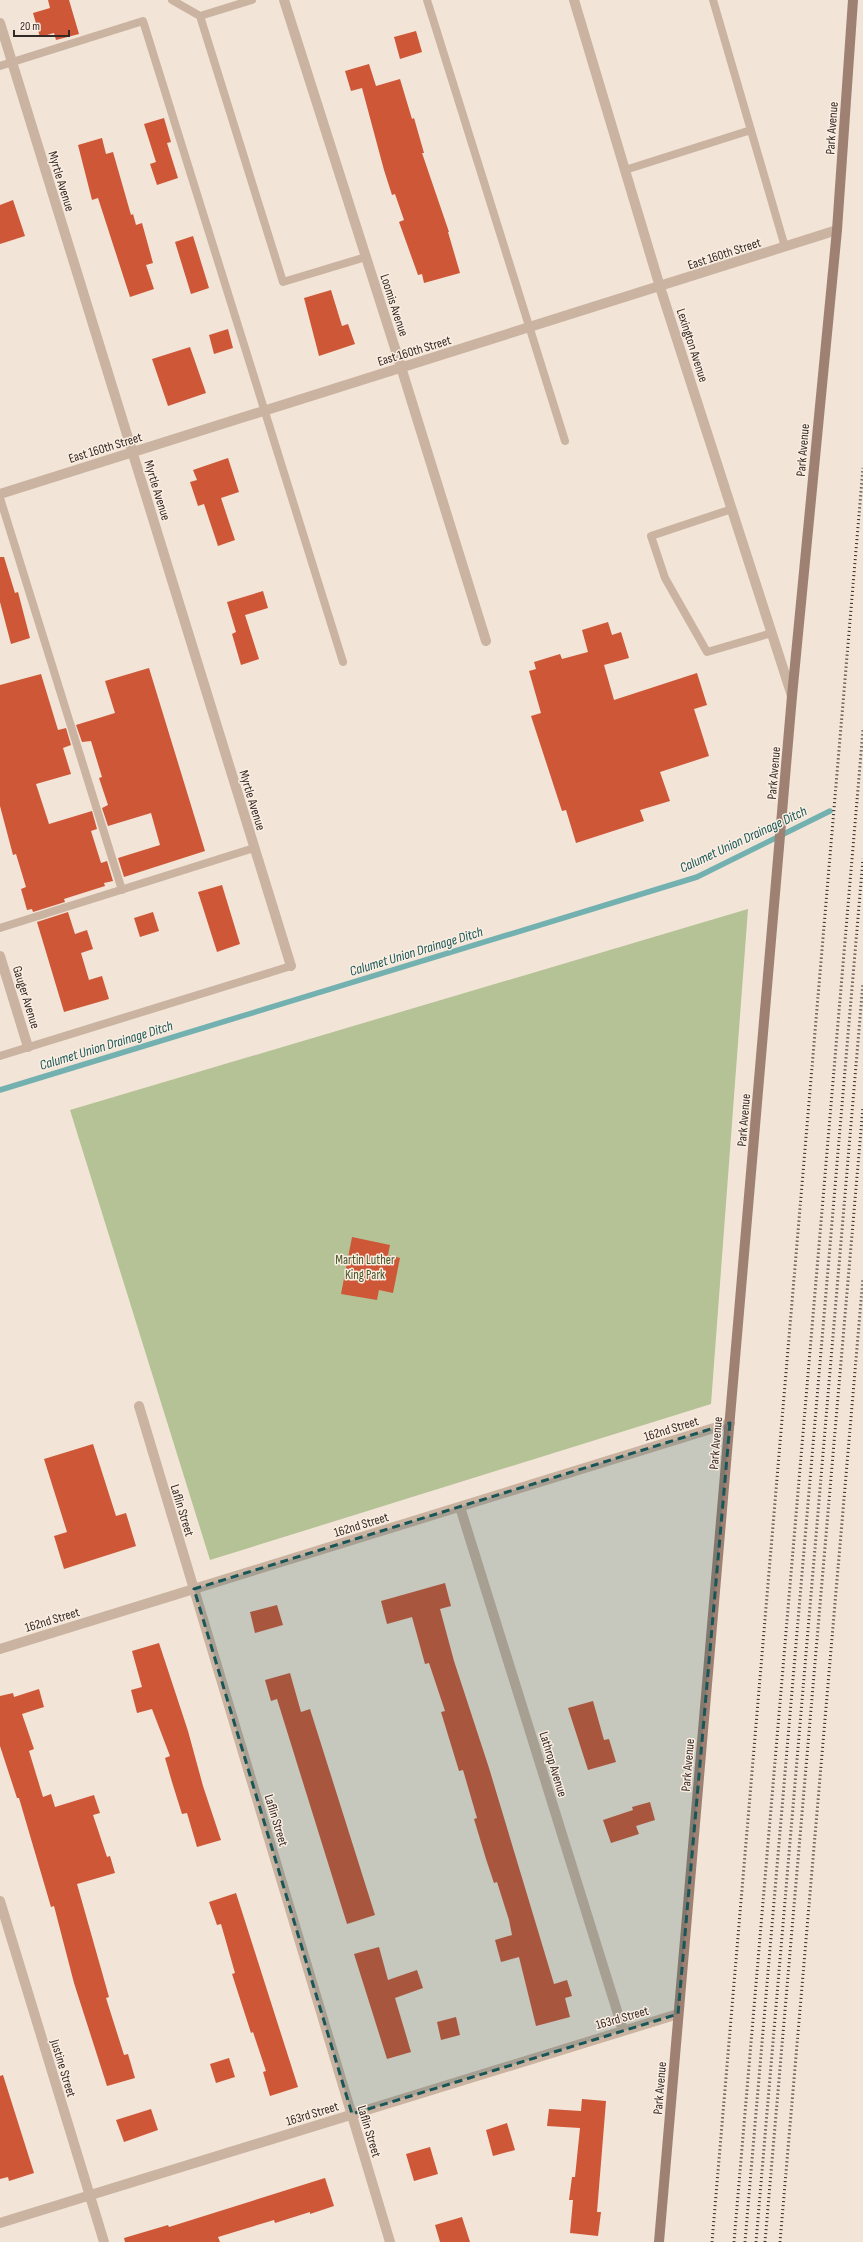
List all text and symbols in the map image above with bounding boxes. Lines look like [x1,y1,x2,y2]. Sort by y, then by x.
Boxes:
scale bar [14,12,69,38]
text: 20 m [20,19,40,34]
street label: Park Avenue [822,101,842,155]
street label: Myrtle Avenue [44,149,78,213]
street label: East 160th Street [686,235,763,273]
street label: Loomis Avenue [376,272,412,339]
street label: Lexington Avenue [673,306,711,384]
street label: East 160th Street [376,332,453,370]
street label: Park Avenue [793,423,813,477]
street label: East 160th Street [67,429,144,467]
street label: Myrtle Avenue [140,458,174,522]
street label: Park Avenue [764,746,784,800]
street label: Myrtle Avenue [235,768,269,832]
water label: Calumet Union Drainage Ditch [677,802,810,876]
water label: Calumet Union Drainage Ditch [347,923,485,980]
street label: Gauger Avenue [9,964,43,1031]
water label: Calumet Union Drainage Ditch [37,1017,175,1074]
street label: Park Avenue [734,1093,754,1147]
park label: Martin Luther King Park [335,1252,395,1283]
street label: 162nd Street [642,1413,701,1445]
street label: Park Avenue [706,1416,726,1470]
street label: Laflin Street [167,1482,197,1538]
street label: 162nd Street [332,1509,391,1541]
street label: 162nd Street [23,1604,82,1636]
street label: Lathrop Avenue [536,1730,571,1799]
street label: Park Avenue [678,1738,698,1792]
street label: Laflin Street [261,1792,291,1848]
street label: 163rd Street [594,2003,651,2033]
street label: Justine Street [46,2037,79,2099]
street label: Park Avenue [650,2061,670,2115]
street label: 163rd Street [284,2098,341,2130]
street label: Laflin Street [354,2103,384,2159]

